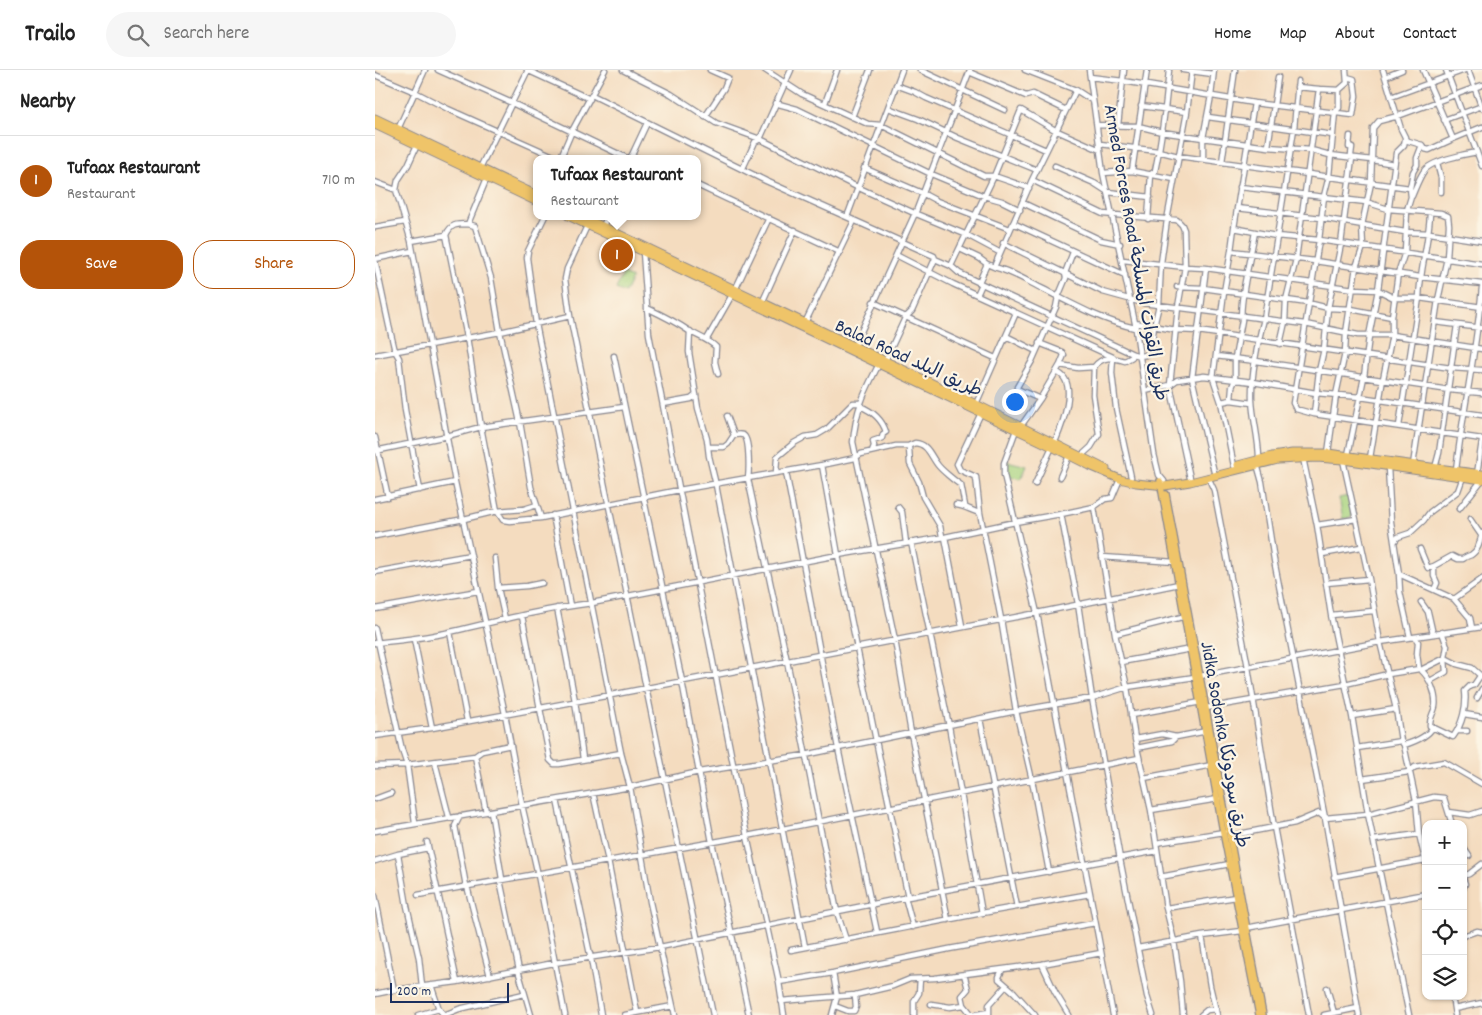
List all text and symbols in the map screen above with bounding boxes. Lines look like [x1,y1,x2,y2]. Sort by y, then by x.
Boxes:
search box [106,12,456,57]
text: Trailo [25,18,76,52]
icon: search [124,21,152,49]
text: Search here [164,21,249,48]
text: Home [1214,22,1251,47]
text: Map [1279,22,1307,47]
text: About [1335,22,1375,47]
text: Contact [1403,22,1457,47]
text: Nearby [20,88,75,118]
street label: Armed Forces Road طريق القوات المسلحة [1095,103,1173,403]
popup [533,155,701,220]
text: Tufaax Restaurant [67,156,200,183]
text: Tufaax Restaurant [550,163,684,190]
text: 1 [34,169,38,192]
text: 710 m [322,169,355,192]
text: Restaurant [67,183,136,206]
text: Restaurant [550,190,619,213]
pin: 1 [601,236,633,274]
button: Save [20,240,183,289]
button: Share [193,240,355,289]
street label: Balad Road طريق البلد [830,314,986,406]
your location [1002,389,1028,415]
street label: Jidka Sodonka طريق سودونكا [1192,639,1254,851]
map controls [1422,820,1467,1000]
button: + [1422,820,1467,865]
button: − [1422,865,1467,910]
button: locate [1422,910,1467,955]
button: layers [1422,955,1467,1000]
scale bar [390,980,509,1003]
text: 200 m [397,982,431,1002]

